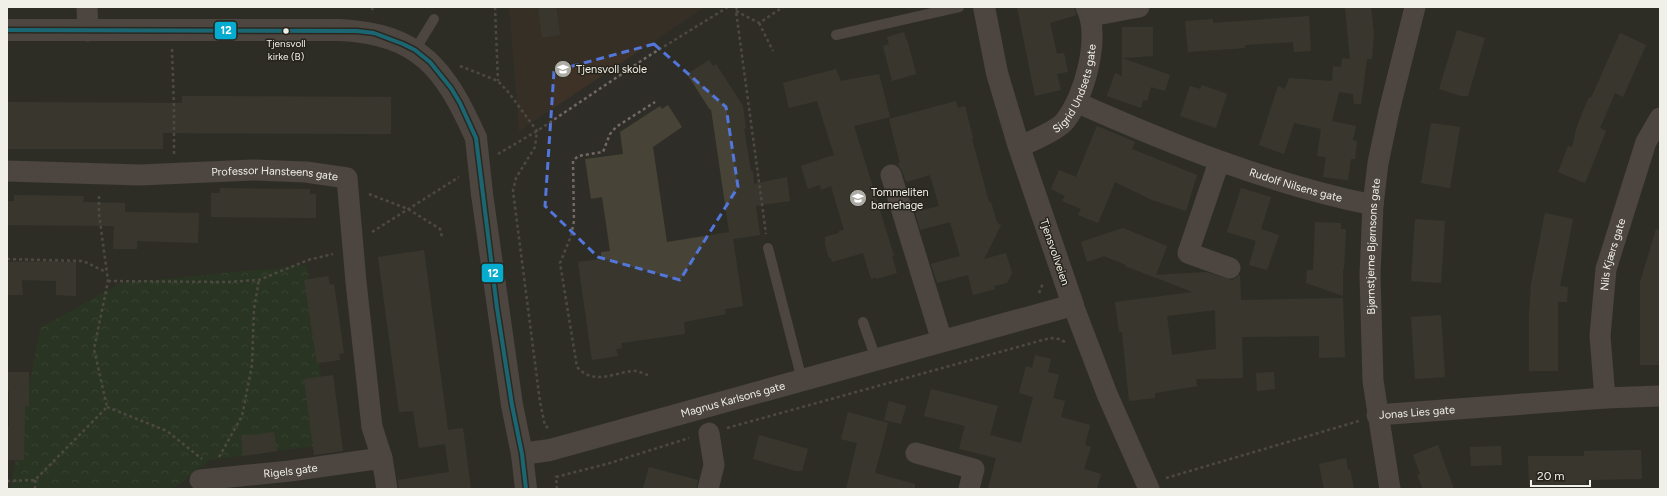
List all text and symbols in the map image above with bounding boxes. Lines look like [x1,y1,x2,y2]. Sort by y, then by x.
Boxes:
line badge: 12 [214,21,237,40]
text: 12 [220,24,232,37]
marker: Tjensvoll kirke (B) [281,26,291,36]
place label: Tjensvoll kirke (B) [266,37,306,63]
street label: Sigrid Undsets gate [1050,44,1099,136]
school or university icon: Tjensvoll skole [553,59,573,79]
place label: Tjensvoll skole [576,63,647,76]
street label: Professor Hansteens gate [211,164,339,184]
street label: Rudolf Nilsens gate [1248,166,1343,205]
street label: Bjørnstjerne Bjørnsons gate [1364,178,1383,315]
place label: Tommeliten barnehage [871,186,929,212]
school or university icon: Tommeliten barnehage [848,188,868,208]
street label: Tjensvollveien [1037,217,1072,287]
street label: Nils Kjærs gate [1598,217,1629,291]
line badge: 12 [481,263,504,283]
text: 12 [487,267,499,280]
street label: Magnus Karlsons gate [679,379,787,420]
street label: Jonas Lies gate [1378,403,1455,422]
street label: Rigels gate [263,461,318,481]
scale bar [1531,462,1590,488]
text: 20 m [1537,469,1565,483]

